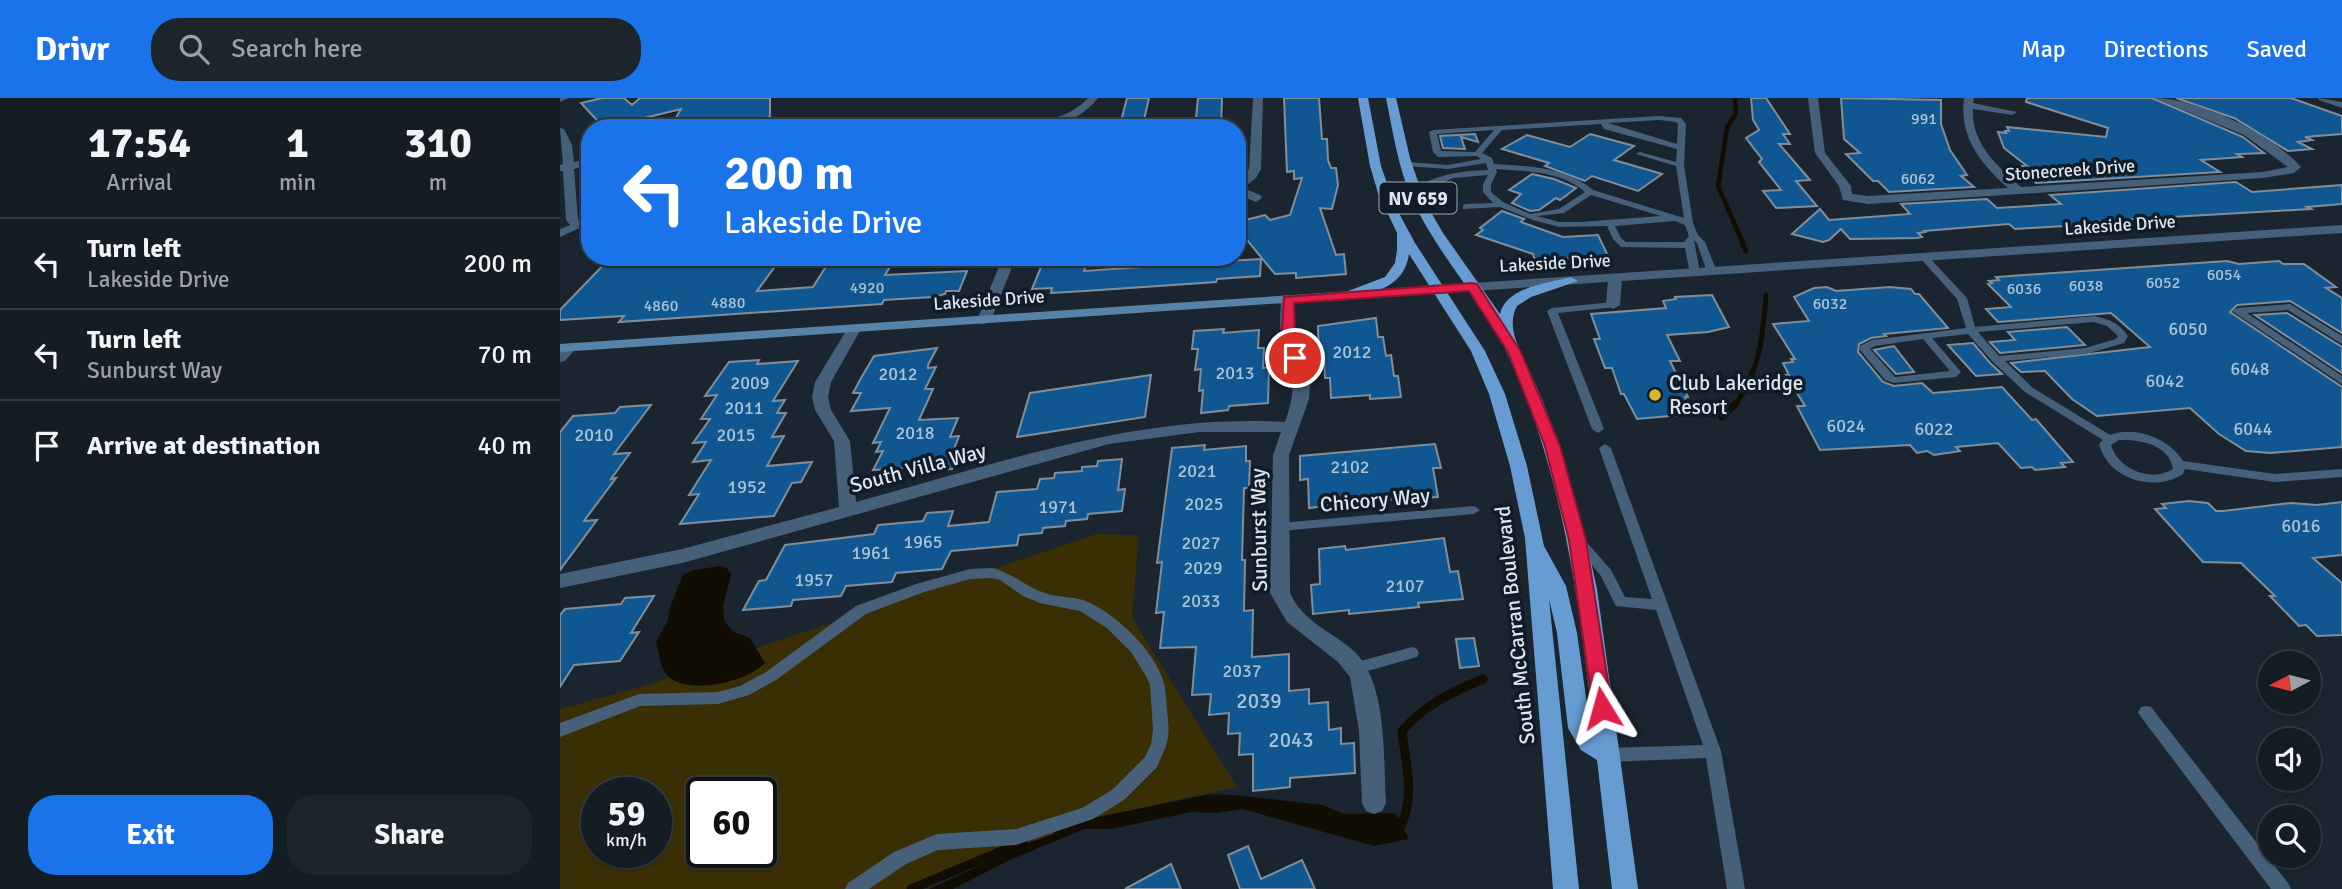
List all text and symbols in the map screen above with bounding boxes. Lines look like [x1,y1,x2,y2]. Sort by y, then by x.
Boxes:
search box [151,18,641,81]
text: Drivr [35,29,109,70]
icon: search [175,30,213,68]
text: Search here [231,33,362,65]
text: Map [2021,34,2066,64]
text: Directions [2104,34,2209,64]
text: Saved [2247,34,2307,64]
house number: 991 [1911,109,1937,129]
text: 17:54 [88,118,191,169]
text: 1 [286,118,309,169]
text: 310 [404,118,472,169]
text: 200 m [724,143,854,203]
icon: left [609,147,700,238]
street label: Stonecreek Drive [2004,154,2136,186]
text: Arrival [106,168,173,197]
text: min [279,168,316,197]
text: m [429,168,447,197]
house number: 6062 [1901,169,1935,189]
road number: NV 659 [1380,183,1456,214]
text: Lakeside Drive [724,203,922,242]
street label: Lakeside Drive [2064,210,2176,240]
text: Turn left [87,233,181,265]
icon: left [28,245,66,283]
text: 200 m [463,248,532,280]
street label: Lakeside Drive [1499,249,1611,277]
text: Lakeside Drive [87,265,230,294]
house number: 6054 [2207,265,2242,285]
house number: 6052 [2146,273,2180,293]
house number: 6038 [2069,276,2103,296]
house number: 4920 [850,278,884,298]
house number: 6036 [2007,279,2041,299]
street label: Lakeside Drive [933,285,1045,315]
house number: 4880 [711,293,745,313]
house number: 6032 [1813,294,1847,314]
house number: 4860 [644,296,678,316]
house number: 6050 [2169,318,2207,340]
text: Turn left [87,324,181,356]
pin [1265,328,1325,388]
icon: left [28,336,66,374]
text: 70 m [477,339,532,371]
icon: arrive [1276,339,1314,377]
house number: 2012 [1333,341,1371,363]
text: Sunburst Way [87,356,222,385]
house number: 6048 [2231,358,2269,380]
house number: 2013 [1216,362,1254,384]
house number: 2012 [879,363,917,385]
place label: Club Lakeridge Resort [1669,370,1803,420]
house number: 6042 [2146,370,2184,392]
house number: 2009 [731,372,769,394]
marker: Club Lakeridge Resort [1647,387,1663,403]
house number: 2011 [725,397,763,419]
house number: 6024 [1827,415,1866,437]
house number: 6022 [1915,418,1953,440]
house number: 6044 [2234,418,2273,440]
house number: 2018 [896,422,934,444]
house number: 2010 [575,424,613,446]
house number: 2015 [717,424,755,446]
icon: arrive [28,427,66,465]
text: Arrive at destination [87,430,320,462]
text: 40 m [477,430,532,462]
street label: South Villa Way [847,437,989,499]
house number: 2102 [1331,456,1369,478]
house number: 2021 [1178,460,1216,482]
street label: Sunburst Way [1245,468,1273,592]
house number: 1952 [728,476,766,498]
street label: Chicory Way [1319,482,1431,518]
house number: 2025 [1185,493,1223,515]
house number: 1971 [1039,496,1077,518]
street label: South McCarran Boulevard [1490,504,1540,746]
house number: 6016 [2282,515,2320,537]
house number: 1965 [904,531,942,553]
house number: 2027 [1182,532,1220,554]
house number: 1961 [852,542,890,564]
house number: 2029 [1184,557,1222,579]
house number: 1957 [795,569,833,591]
house number: 2107 [1386,575,1424,597]
house number: 2033 [1182,590,1220,612]
north arrow [2258,651,2320,714]
map controls [2258,651,2321,868]
house number: 2037 [1223,660,1261,682]
position arrow [1565,671,1639,745]
house number: 2039 [1236,688,1282,714]
house number: 2043 [1268,727,1314,753]
button: sound [2258,728,2321,791]
speed limit sign: 60 [686,777,777,868]
text: 59 [608,792,645,835]
button: Exit [28,795,273,875]
button: Share [287,795,532,875]
button: search [2258,805,2321,868]
text: km/h [606,829,647,851]

